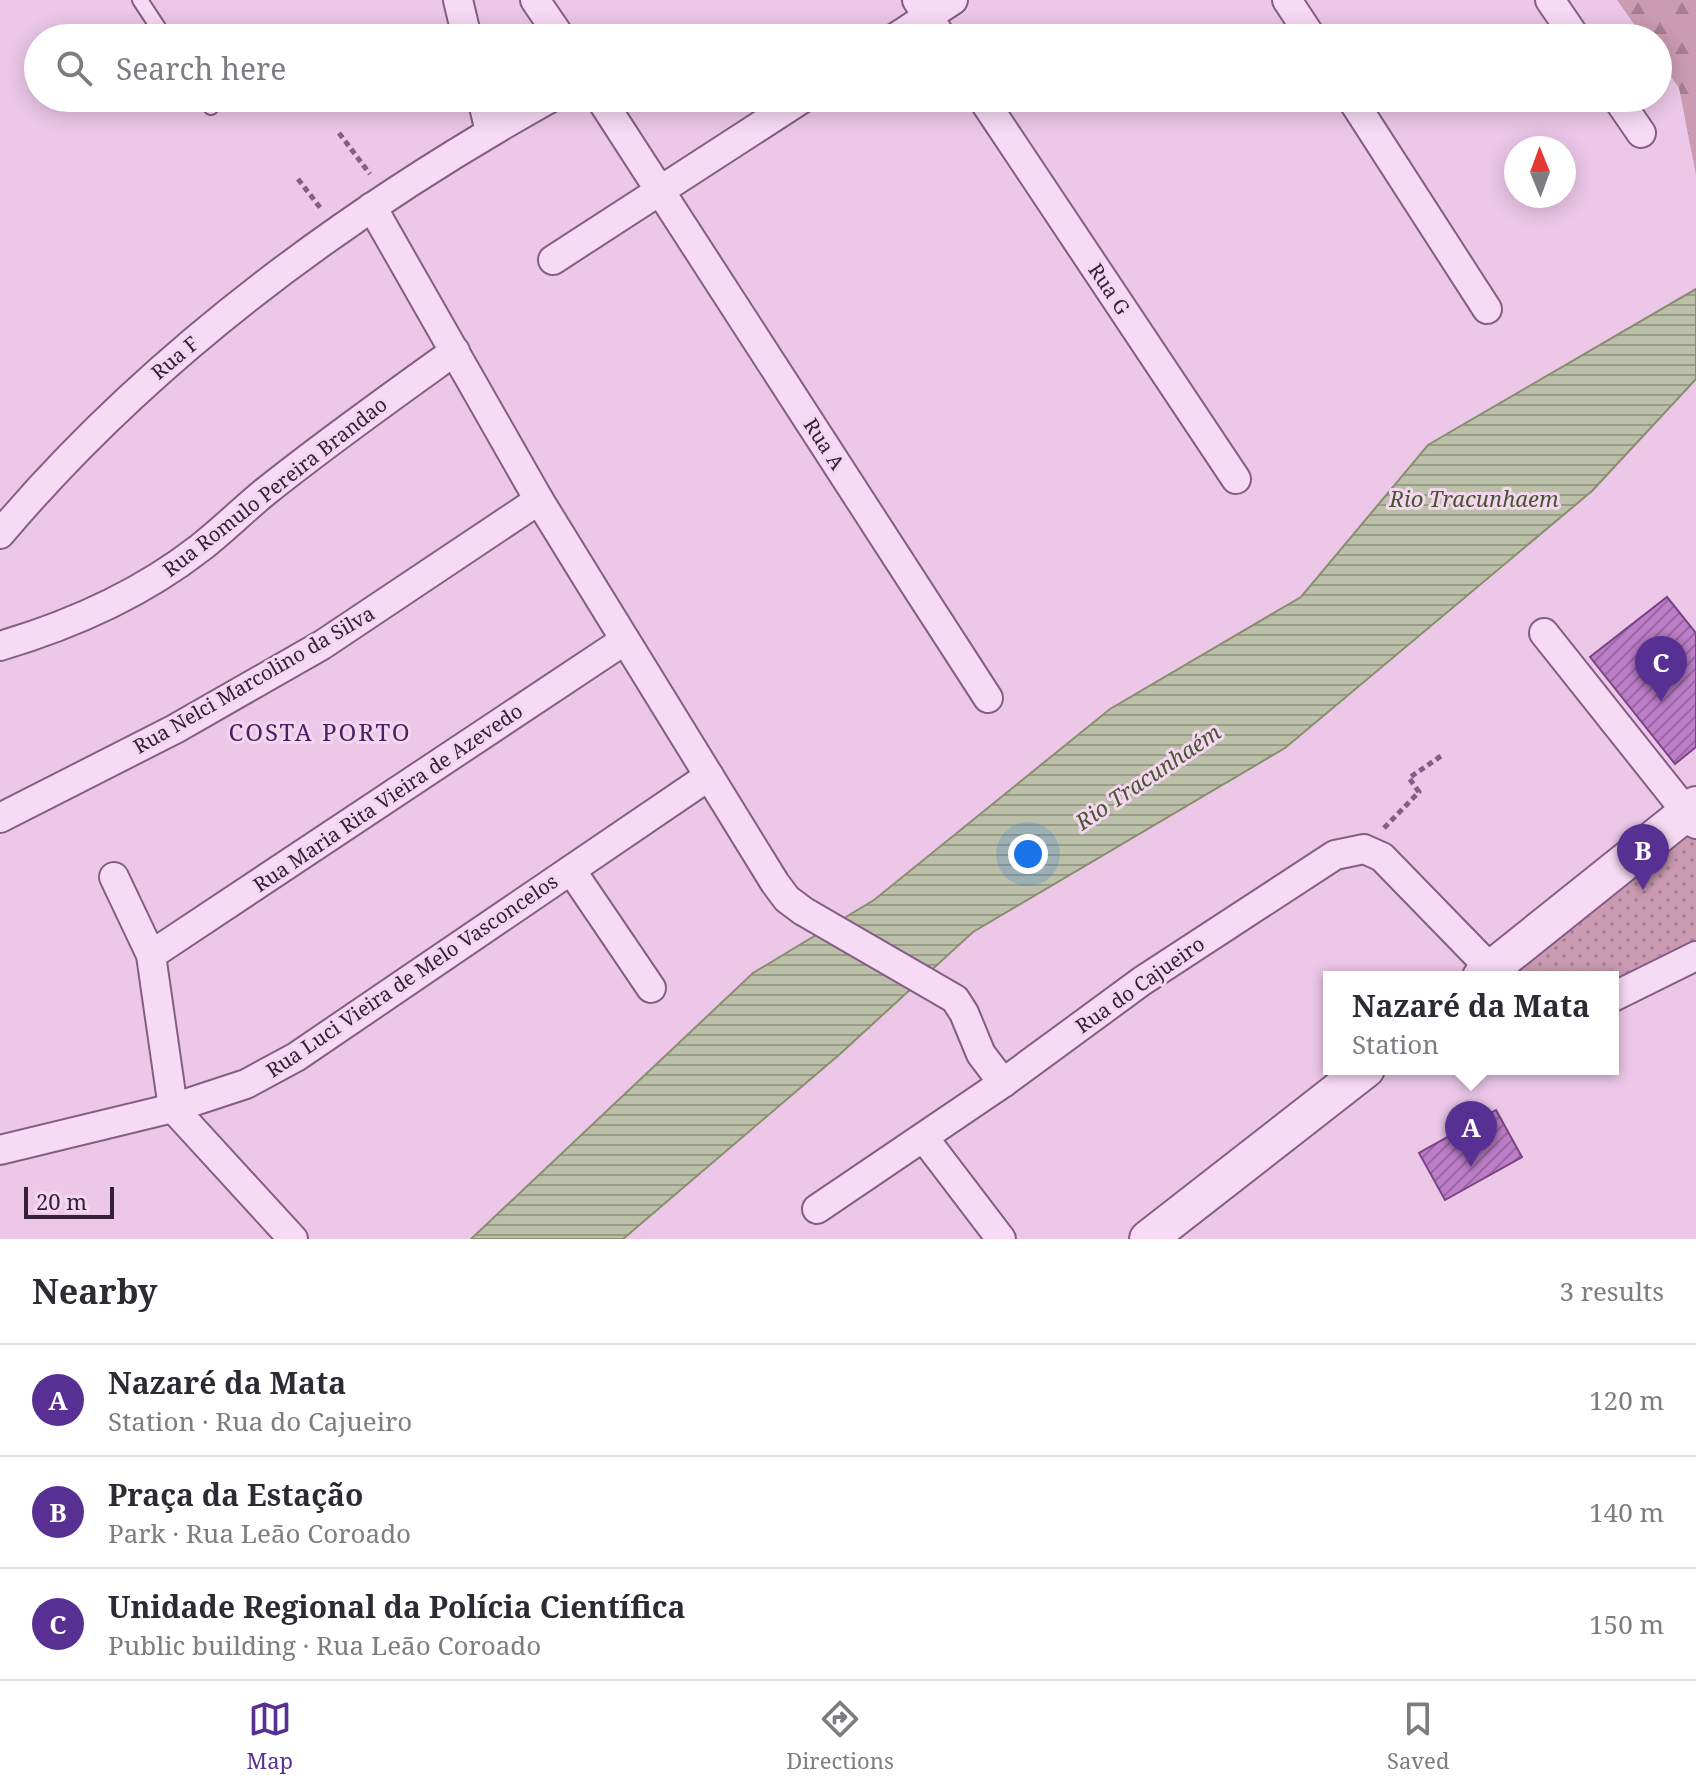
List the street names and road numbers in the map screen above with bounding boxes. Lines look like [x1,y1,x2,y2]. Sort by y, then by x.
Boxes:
street label: Rua G [1082,258,1136,320]
street label: Rua F [145,330,204,385]
street label: Rua Romulo Pereira Brandao [157,391,392,583]
street label: Rua A [798,413,852,475]
street label: Rua Nelci Marcolino da Silva [128,599,379,760]
street label: Rua Maria Rita Vieira de Azevedo [248,697,528,898]
street label: Rua Luci Vieira de Melo Vasconcelos [261,868,563,1084]
street label: Rua do Cajueiro [1070,930,1210,1039]

